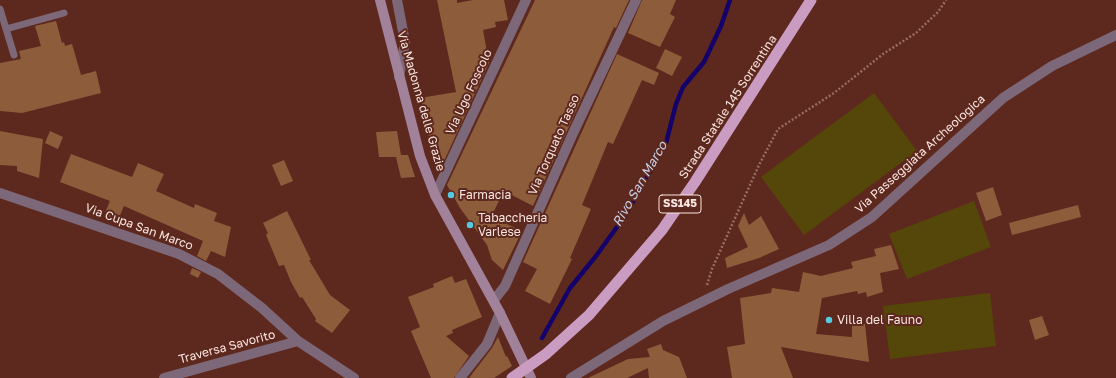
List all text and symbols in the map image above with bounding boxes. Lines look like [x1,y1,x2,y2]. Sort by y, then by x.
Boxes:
street label: Via Madonna delle Grazie [394,29,448,173]
street label: Strada Statale 145 Sorrentina [676,32,780,182]
street label: Via Ugo Foscolo [443,47,495,137]
street label: Via Passeggiata Archeologica [852,92,988,216]
street label: Via Torquato Tasso [525,93,583,197]
water label: Rivo San Marco [609,139,671,229]
place label: Farmacia [459,188,511,202]
marker: Farmacia [446,190,456,200]
road number: SS145 [659,195,701,213]
street label: Via Cupa San Marco [83,201,195,253]
place label: Tabaccheria Varlese [478,211,547,239]
marker: Tabaccheria Varlese [465,220,475,230]
place label: Villa del Fauno [837,313,922,327]
marker: Villa del Fauno [824,315,834,325]
street label: Traversa Savorito [177,327,277,367]

